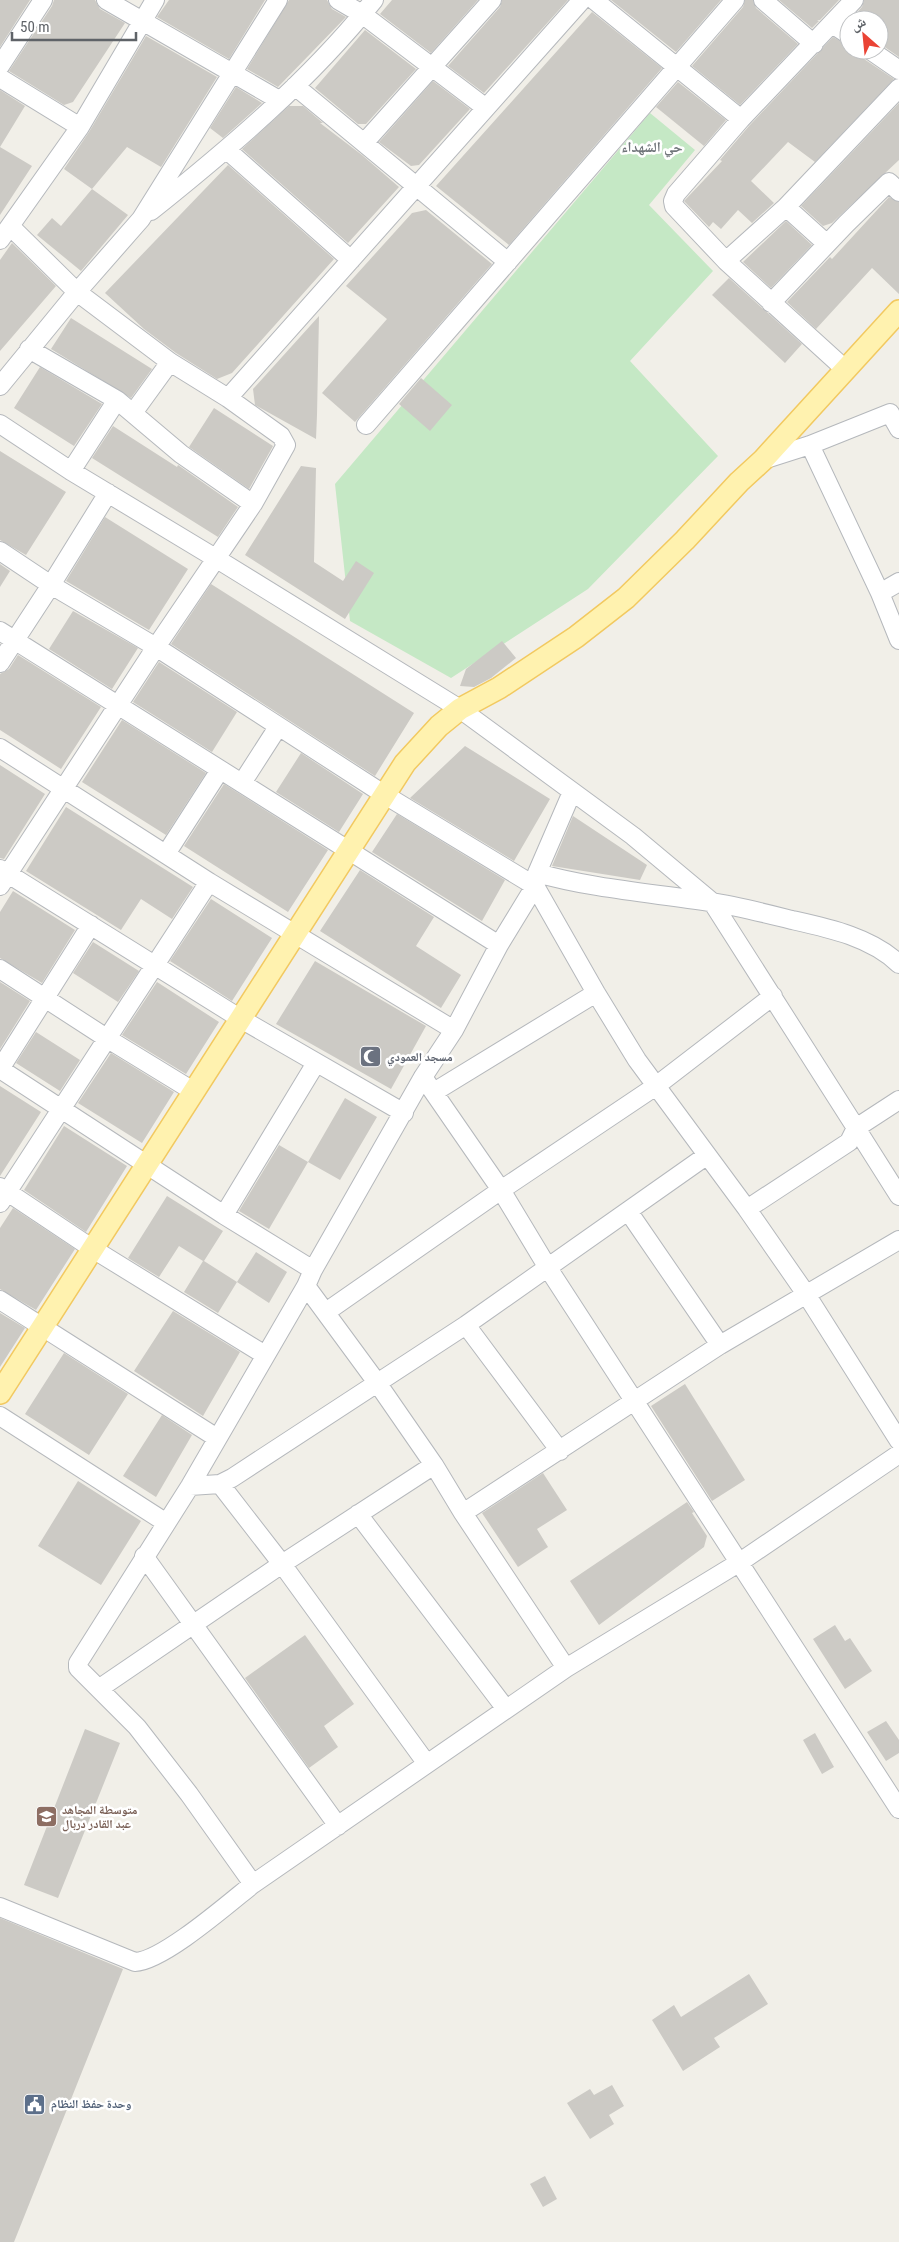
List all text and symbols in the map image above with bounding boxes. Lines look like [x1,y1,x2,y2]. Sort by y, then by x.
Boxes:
scale bar [12,10,136,42]
north arrow [839,10,889,60]
text: ش [848,13,869,35]
text: 50 m [20,18,50,36]
district label: حي الشهداء [621,139,683,158]
mosque icon: مسجد العمودي [359,1045,383,1069]
place label: مسجد العمودي [387,1050,453,1067]
place label: متوسطة المجاهد عبد القادر دربال [62,1803,138,1832]
school or university icon: متوسطة المجاهد عبد القادر دربال [34,1805,58,1829]
public building icon: وحدة حفظ النظام [23,2092,47,2116]
place label: وحدة حفظ النظام [51,2097,132,2112]

